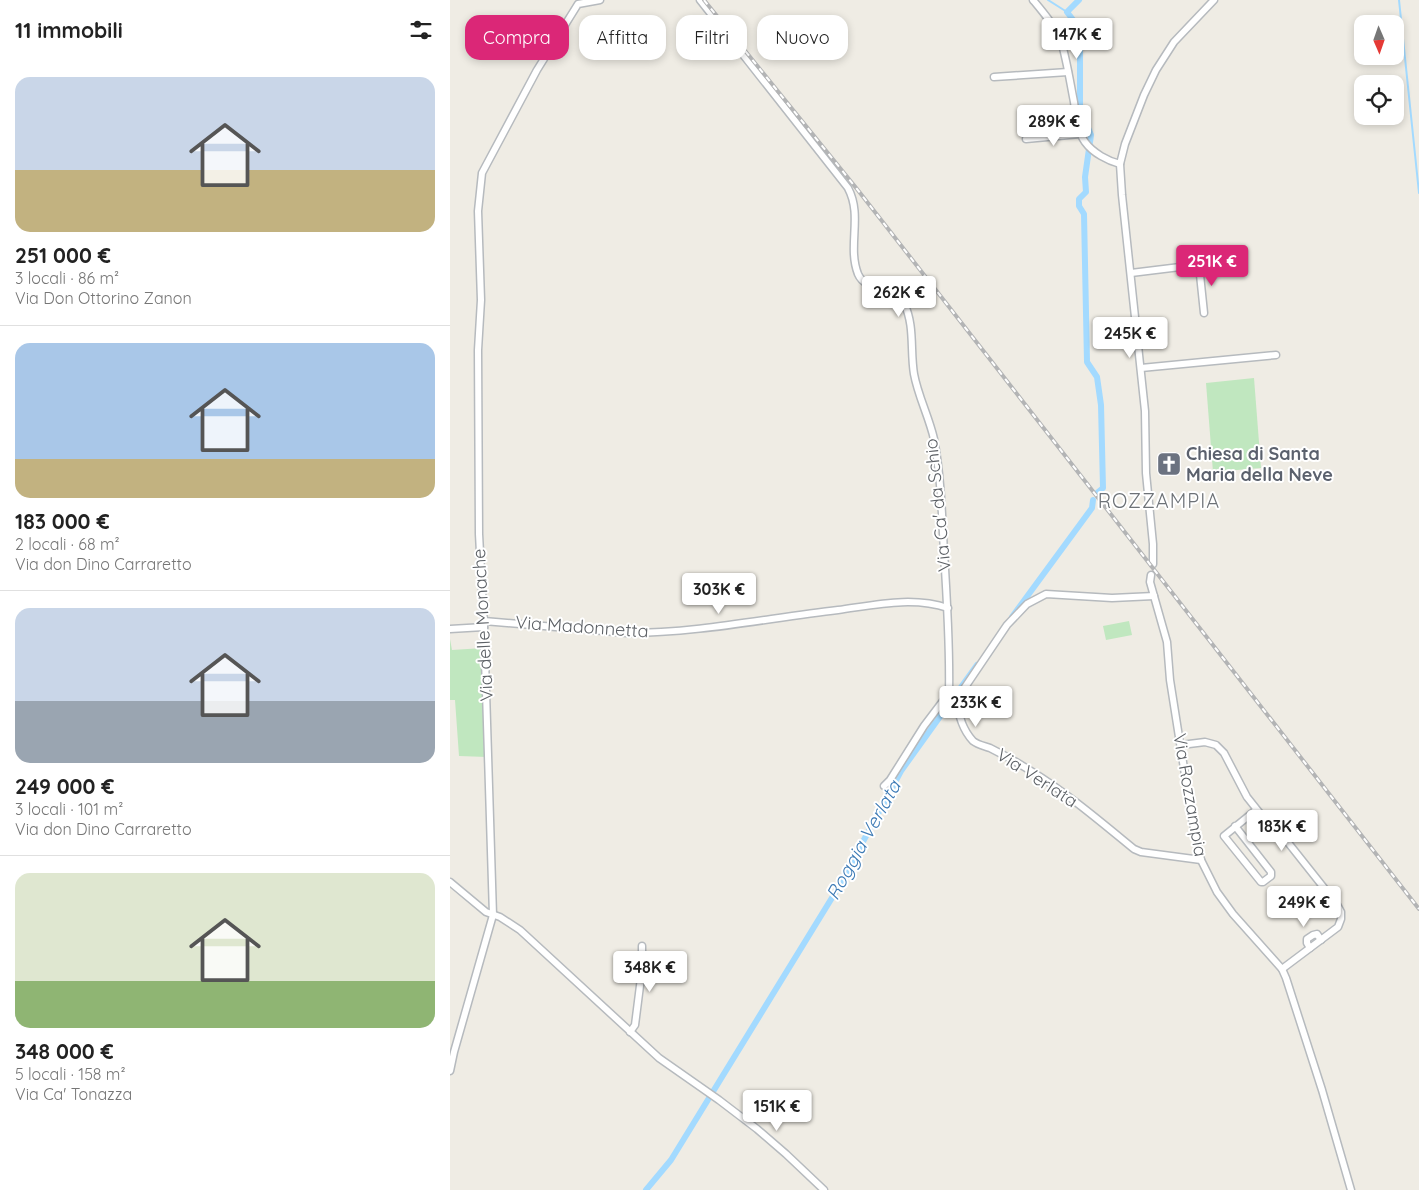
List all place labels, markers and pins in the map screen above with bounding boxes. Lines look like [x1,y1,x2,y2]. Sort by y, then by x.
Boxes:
pin: 147K € [1036,18,1118,60]
pin: 289K € [1013,104,1095,147]
pin: 251K € [1171,244,1253,287]
pin: 262K € [858,276,940,318]
pin: 245K € [1089,316,1171,359]
place label: Chiesa di Santa Maria della Neve [1186,442,1333,486]
church icon: Chiesa di Santa Maria della Neve [1156,451,1182,477]
pin: 303K € [678,572,760,615]
pin: 233K € [935,686,1017,728]
pin: 183K € [1241,810,1323,852]
pin: 249K € [1263,886,1345,928]
pin: 348K € [609,950,691,993]
pin: 151K € [736,1090,818,1132]

